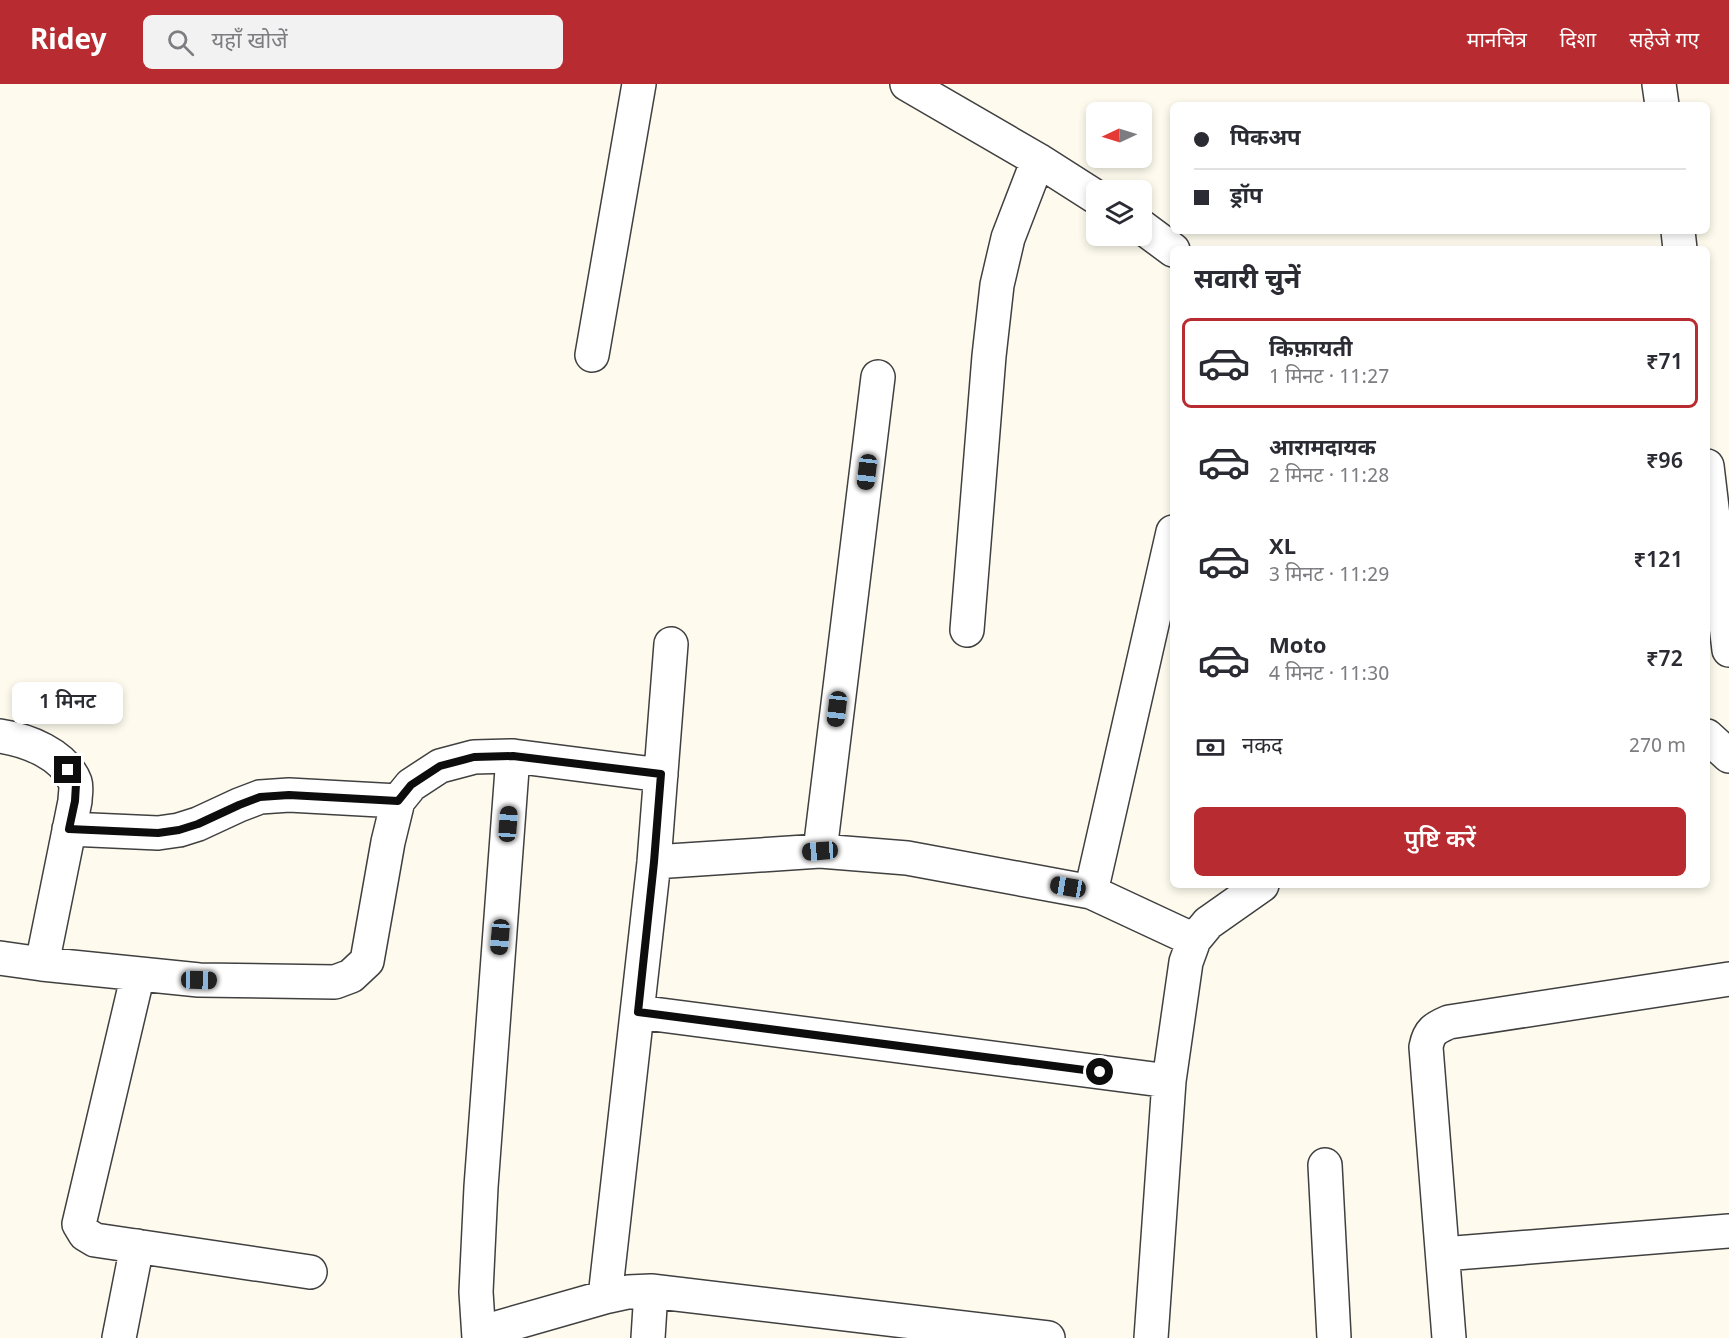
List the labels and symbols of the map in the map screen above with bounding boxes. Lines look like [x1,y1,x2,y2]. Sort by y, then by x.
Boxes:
north arrow [1086,102,1152,168]
car [856,453,878,491]
callout: 1 मिनट [13,683,124,725]
car [826,690,848,728]
route end [54,756,81,783]
car [498,805,518,843]
car [801,841,839,861]
car [1049,875,1087,899]
car [489,918,511,956]
car [181,971,217,989]
route start [1086,1058,1113,1085]

